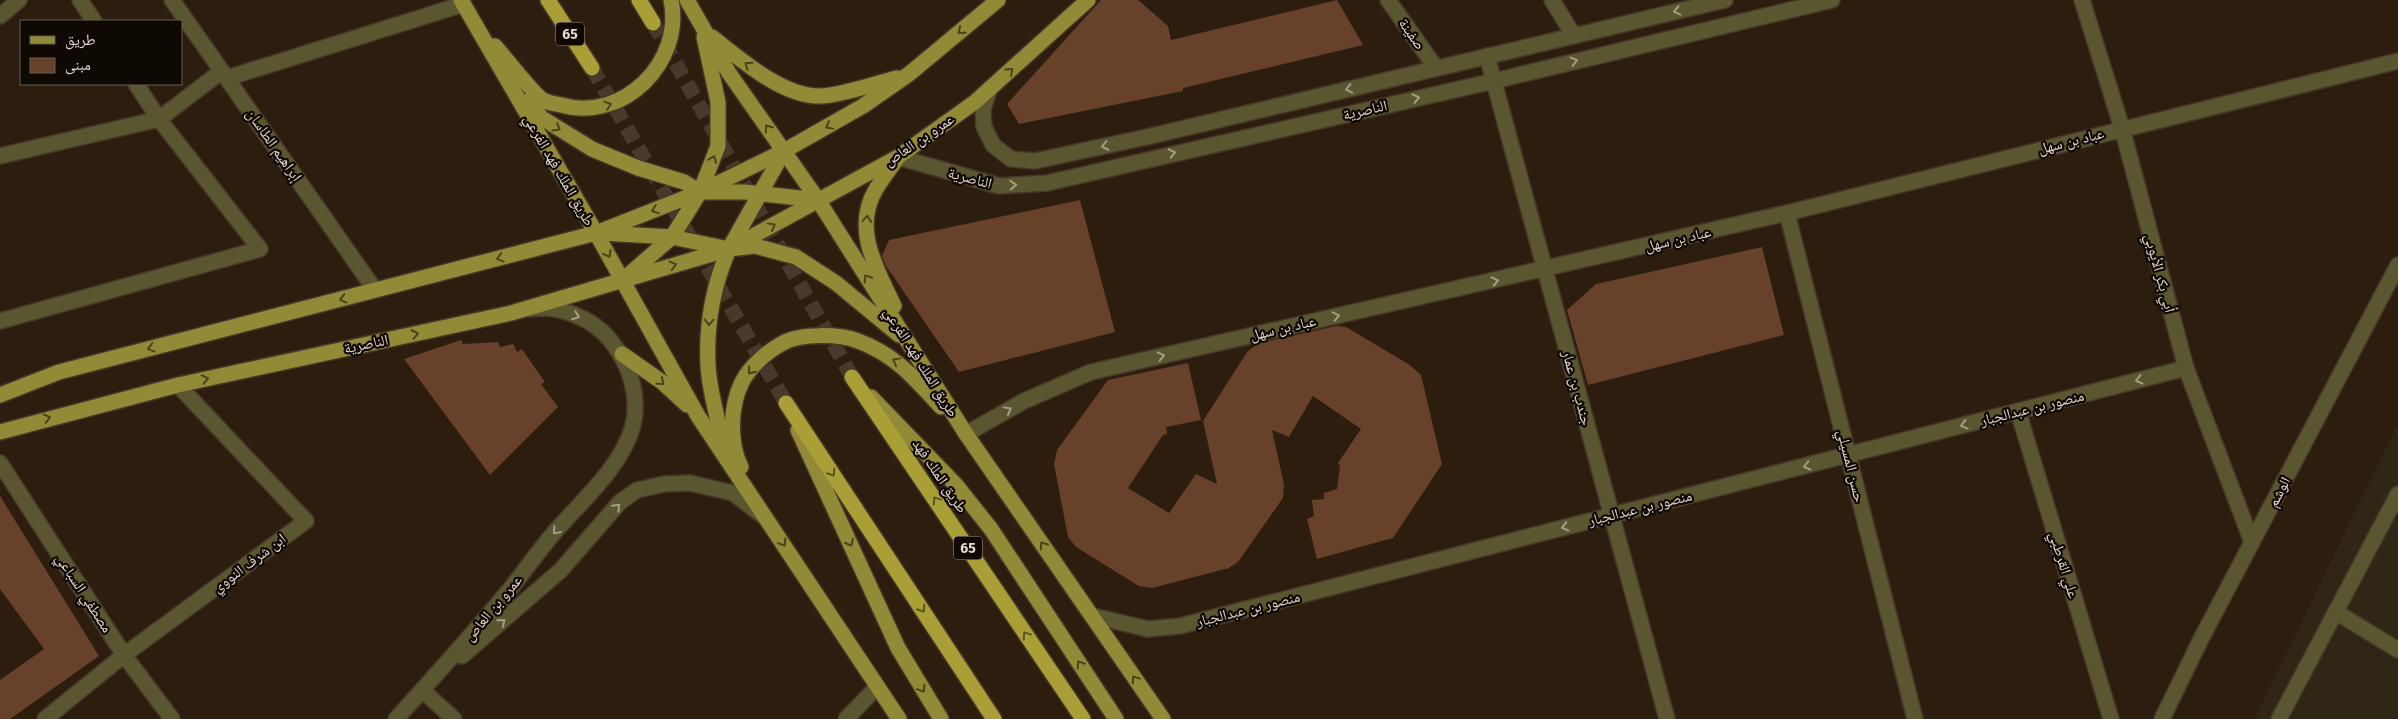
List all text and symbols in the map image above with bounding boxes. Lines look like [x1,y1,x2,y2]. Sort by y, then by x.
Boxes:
one-way arrow [1673,5,1682,16]
street label: صفينة [1395,15,1429,53]
legend [20,20,182,85]
road number: 65 [556,22,584,46]
one-way arrow [957,26,966,35]
text: طريق [65,31,96,50]
text: مبنى [65,56,91,75]
one-way arrow [1569,56,1578,67]
one-way arrow [744,62,754,71]
one-way arrow [1004,67,1013,76]
one-way arrow [1344,83,1353,94]
one-way arrow [1411,94,1420,104]
street label: الناصرية [1341,96,1389,124]
one-way arrow [603,100,612,110]
street label: إبراهيم الطاسان [242,105,306,186]
street label: عمرو بن العاص [880,110,958,171]
street label: طريق الملك فهد الفرعي [517,111,598,231]
one-way arrow [825,119,834,129]
one-way arrow [552,121,561,131]
one-way arrow [765,124,774,134]
street label: عباد بن سهل [2036,124,2106,159]
one-way arrow [1101,140,1110,151]
one-way arrow [1167,148,1176,159]
one-way arrow [707,156,717,164]
street label: الناصرية [946,164,994,192]
one-way arrow [1009,180,1017,191]
one-way arrow [651,204,660,214]
one-way arrow [861,215,872,223]
one-way arrow [766,222,775,232]
street label: عباد بن سهل [1643,223,1713,256]
street label: أبي بكر الأيوبي [2138,232,2179,315]
one-way arrow [602,249,612,258]
one-way arrow [495,252,504,263]
one-way arrow [669,261,677,271]
one-way arrow [863,274,873,283]
one-way arrow [1490,276,1499,286]
one-way arrow [338,293,347,304]
street label: طريق الملك فهد الفرعي [878,304,962,422]
one-way arrow [571,310,580,320]
one-way arrow [1332,311,1341,322]
street label: عباد بن سهل [1248,312,1318,345]
one-way arrow [704,318,715,326]
one-way arrow [410,329,419,339]
street label: الناصرية [342,331,390,357]
one-way arrow [148,343,156,353]
street label: جندب بن عمار [1557,348,1596,428]
one-way arrow [1156,351,1165,362]
one-way arrow [892,357,901,367]
one-way arrow [748,365,756,374]
one-way arrow [200,375,209,385]
one-way arrow [2135,375,2143,385]
one-way arrow [656,376,665,385]
street label: منصور بن عبدالجبار [1977,386,2086,431]
one-way arrow [1003,406,1012,416]
one-way arrow [42,413,51,424]
one-way arrow [1960,419,1969,430]
street label: حسن المسيلي [1831,428,1869,505]
street label: طريق الملك فهد [908,436,971,517]
one-way arrow [1803,460,1811,471]
one-way arrow [826,468,836,477]
street label: الوشم [2264,474,2295,511]
street label: منصور بن عبدالجبار [1585,486,1694,531]
one-way arrow [932,497,942,506]
one-way arrow [611,504,620,513]
one-way arrow [1561,522,1569,532]
one-way arrow [553,525,562,534]
street label: ابن شرف النووي [209,529,291,599]
street label: علي القرطبي [2043,530,2083,602]
road number: 65 [954,536,982,560]
one-way arrow [777,537,786,546]
one-way arrow [844,538,855,547]
one-way arrow [1040,541,1049,551]
street label: مصطفي السباعي [49,550,116,638]
street label: عمرو بن العاص [460,571,527,645]
street label: منصور بن عبدالجبار [1193,587,1302,632]
one-way arrow [916,603,925,613]
one-way arrow [497,618,506,627]
one-way arrow [1023,631,1033,640]
one-way arrow [1077,660,1086,669]
one-way arrow [1132,675,1141,685]
one-way arrow [916,683,926,692]

